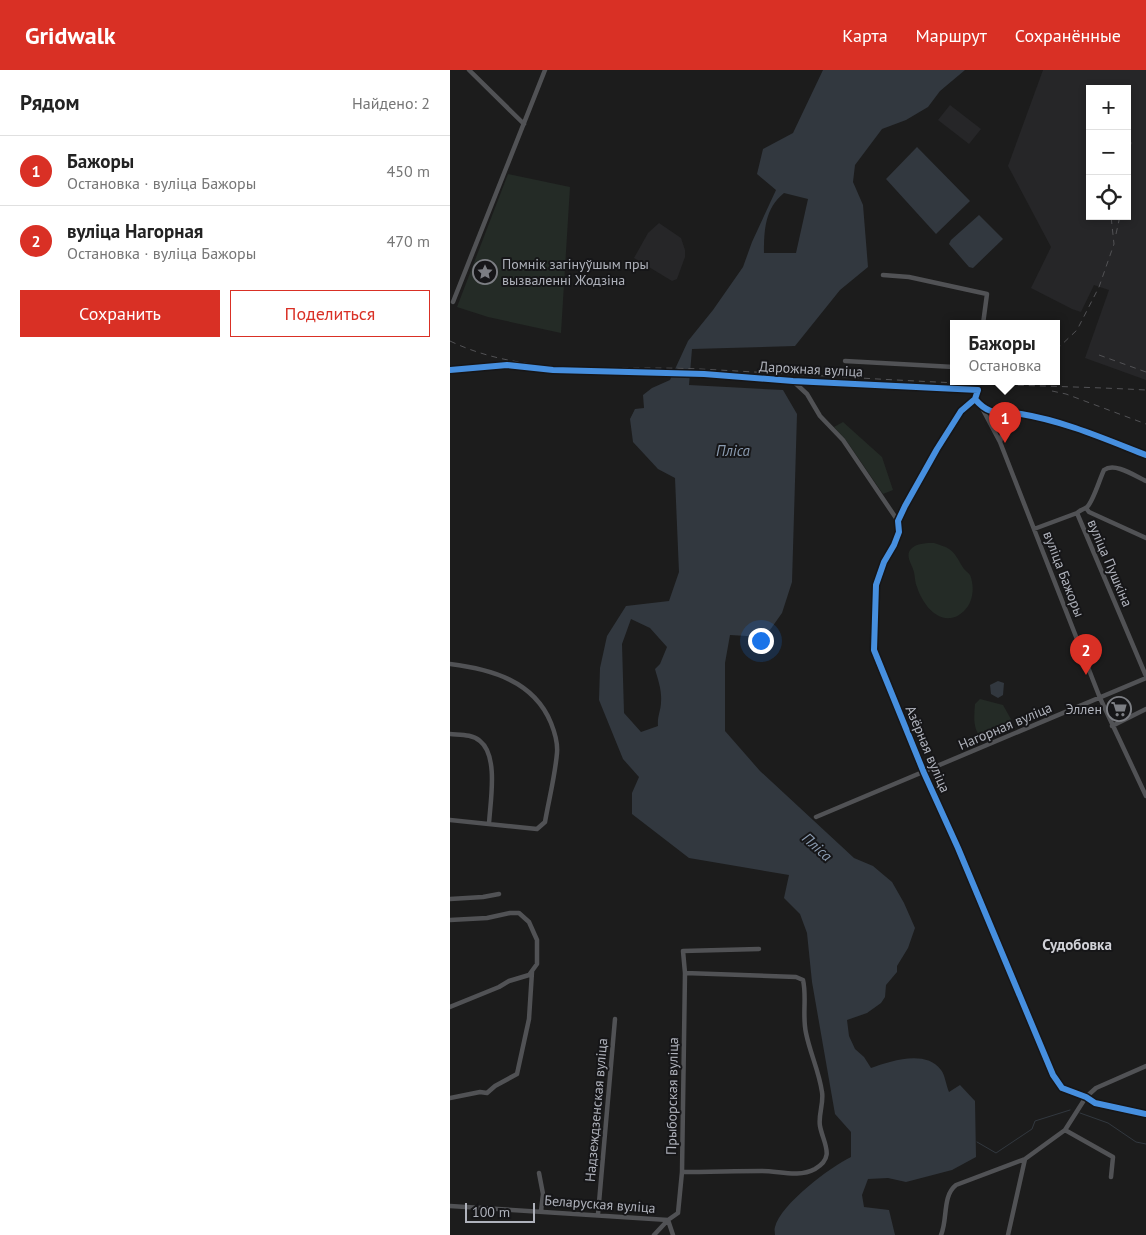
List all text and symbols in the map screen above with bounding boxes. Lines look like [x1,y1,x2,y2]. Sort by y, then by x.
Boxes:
text: Gridwalk [25,20,115,51]
text: Карта [842,24,888,47]
text: Маршрут [916,24,987,47]
text: Сохранённые [1015,24,1121,47]
map controls [1086,85,1131,220]
button: + [1086,85,1131,130]
text: Рядом [20,89,79,116]
text: Найдено: 2 [352,93,430,113]
button: − [1086,130,1131,175]
text: Бажоры [67,149,134,173]
text: 1 [31,161,41,181]
text: 450 m [387,161,430,181]
text: Остановка · вуліца Бажоры [67,173,256,193]
button: locate [1086,175,1131,220]
text: вуліца Нагорная [67,219,203,243]
text: 2 [31,231,41,251]
text: 470 m [387,231,430,251]
text: Остановка · вуліца Бажоры [67,243,256,263]
place label: Помнік загінуўшым пры вызваленні Жодзіна [502,255,649,289]
place icon: Помнік загінуўшым пры вызваленні Жодзіна [472,259,498,285]
button: Сохранить [20,290,220,337]
button: Поделиться [230,290,430,337]
popup [950,320,1060,385]
text: Бажоры [969,331,1036,355]
text: Остановка [969,355,1042,375]
street label: Дарожная вуліца [759,357,864,381]
pin: 1 [989,402,1021,443]
water label: Пліса [716,441,751,460]
street label: вуліца Пушкіна [1083,516,1137,610]
street label: вуліца Бажоры [1039,529,1089,619]
your location [748,628,774,654]
pin: 2 [1070,634,1102,675]
supermarket icon: Эллен [1106,696,1132,722]
street label: Нагорная вуліца [955,698,1055,754]
place label: Эллен [1066,700,1102,718]
street label: Азёрная вуліца [902,703,954,795]
water label: Пліса [798,828,837,865]
district label: Судобовка [1042,935,1112,954]
street label: Надзеждзенская вуліца [581,1037,611,1183]
street label: Прыборская вуліца [662,1037,682,1155]
street label: Беларуская вуліца [544,1191,656,1217]
scale bar [465,1200,535,1223]
text: 100 m [472,1203,510,1221]

